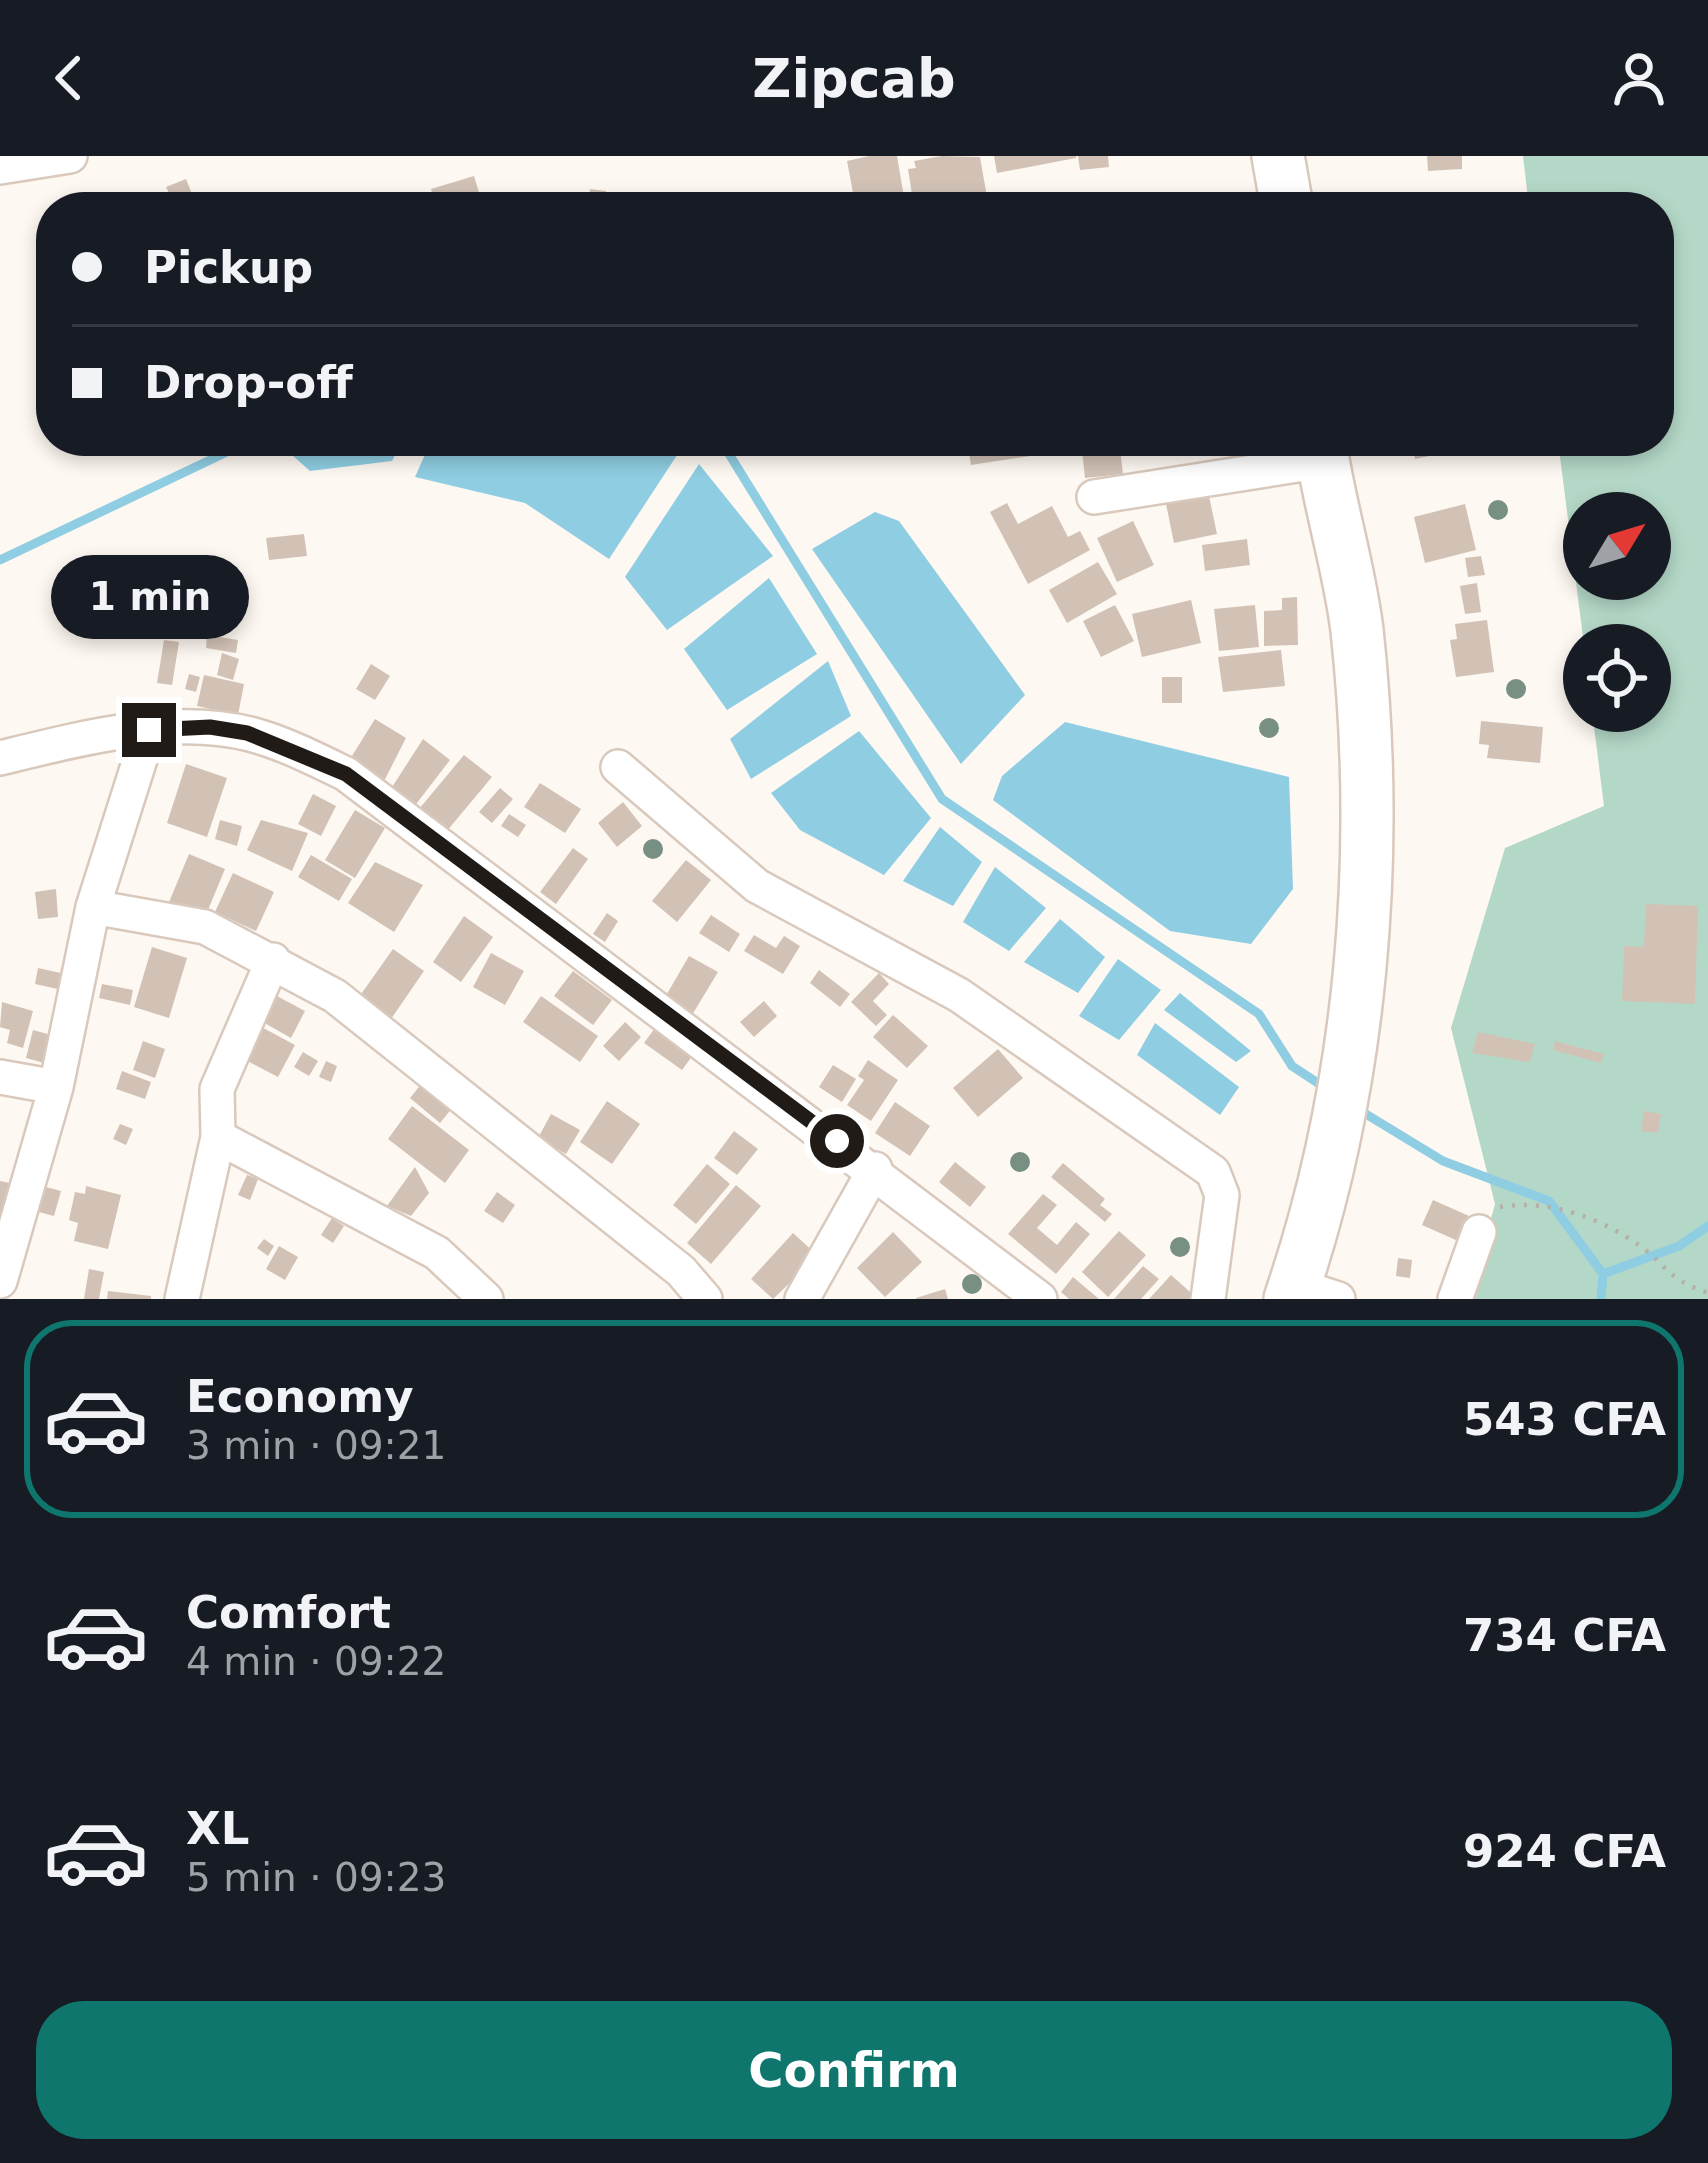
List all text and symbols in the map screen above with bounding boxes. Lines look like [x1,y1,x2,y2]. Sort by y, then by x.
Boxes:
icon: back [36,45,102,111]
icon: person [1606,45,1672,111]
text: Zipcab [752,47,956,110]
text: Pickup [144,241,313,294]
text: Drop-off [144,356,353,409]
north arrow [1563,492,1671,600]
map controls [1563,492,1671,732]
callout: 1 min [50,556,248,640]
text: 1 min [89,574,211,619]
button: locate [1563,624,1671,732]
route end [122,703,176,757]
route start [810,1114,864,1168]
icon: car [42,1365,150,1473]
text: Economy [186,1370,414,1423]
text: 543 CFA [1463,1393,1666,1446]
text: 3 min · 09:21 [186,1423,446,1468]
icon: car [42,1581,150,1689]
text: Comfort [186,1586,391,1639]
text: 734 CFA [1463,1609,1666,1662]
text: 4 min · 09:22 [186,1639,446,1684]
icon: car [42,1797,150,1905]
text: XL [186,1802,249,1855]
text: 924 CFA [1463,1825,1666,1878]
text: 5 min · 09:23 [186,1855,446,1900]
button: Confirm [36,2001,1672,2139]

